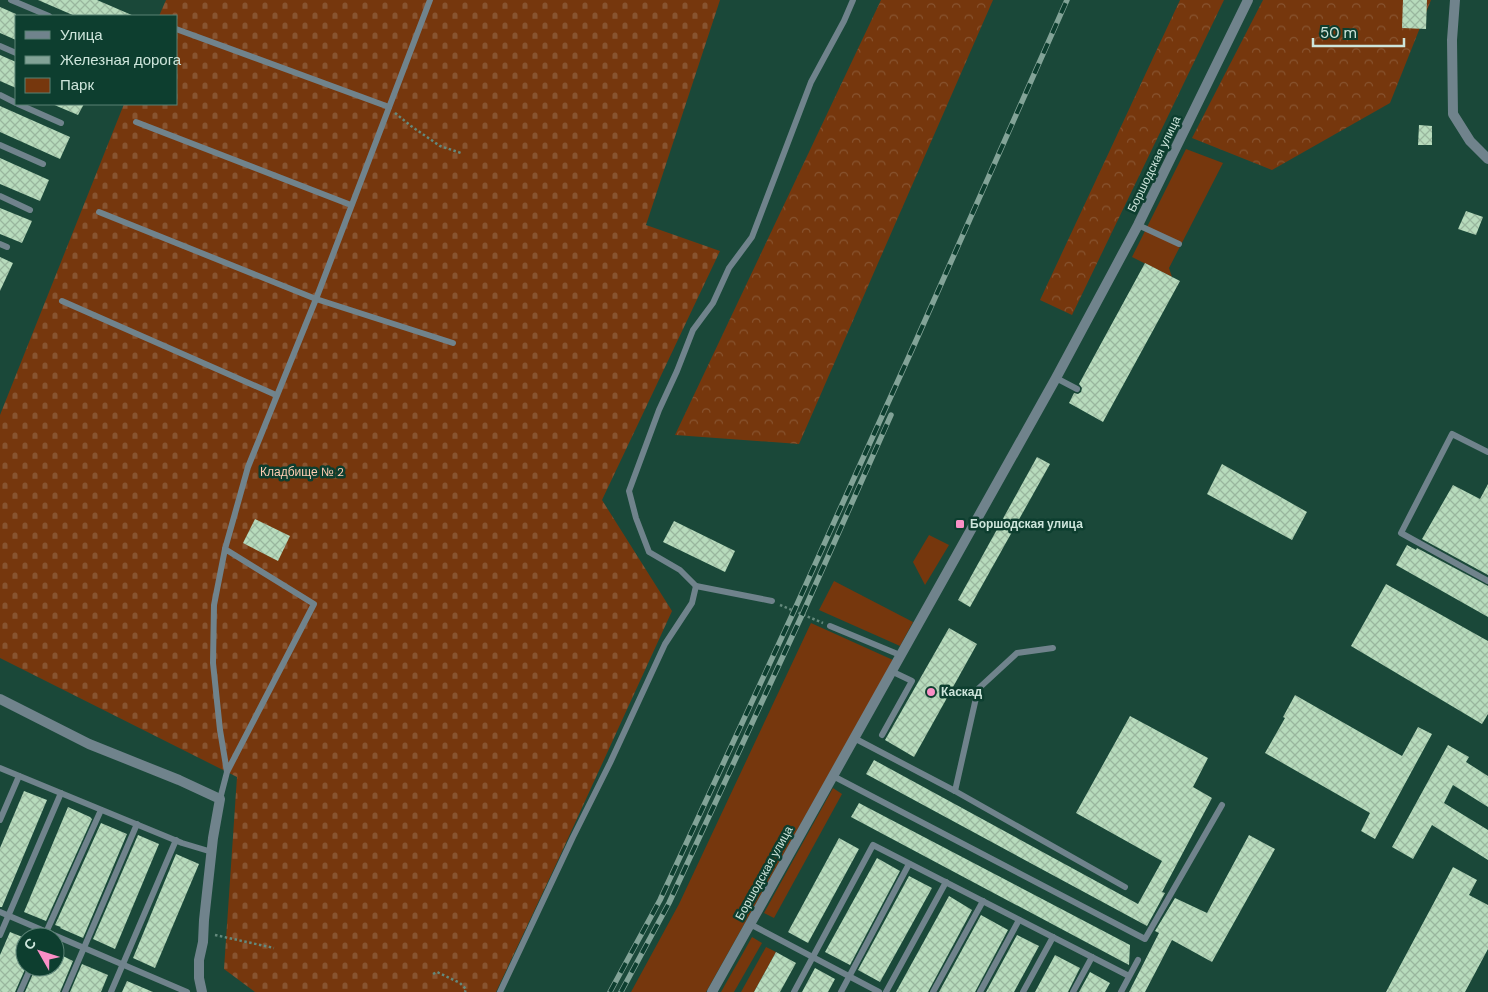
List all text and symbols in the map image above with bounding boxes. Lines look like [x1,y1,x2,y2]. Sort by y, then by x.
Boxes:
legend [15,15,178,105]
scale bar [1313,15,1404,47]
text: 50 m [1320,23,1357,43]
text: Улица [60,25,103,45]
text: Железная дорога [60,50,182,70]
text: Парк [60,75,94,95]
street label: Боршодская улица [1124,113,1184,215]
park label: Кладбище № 2 [260,464,344,480]
place label: Боршодская улица [970,516,1083,532]
marker: Боршодская улица [954,518,966,530]
place label: Каскад [941,684,982,700]
marker: Каскад [925,686,937,698]
street label: Боршодская улица [732,823,797,923]
north arrow [15,927,65,977]
text: С [20,934,40,953]

